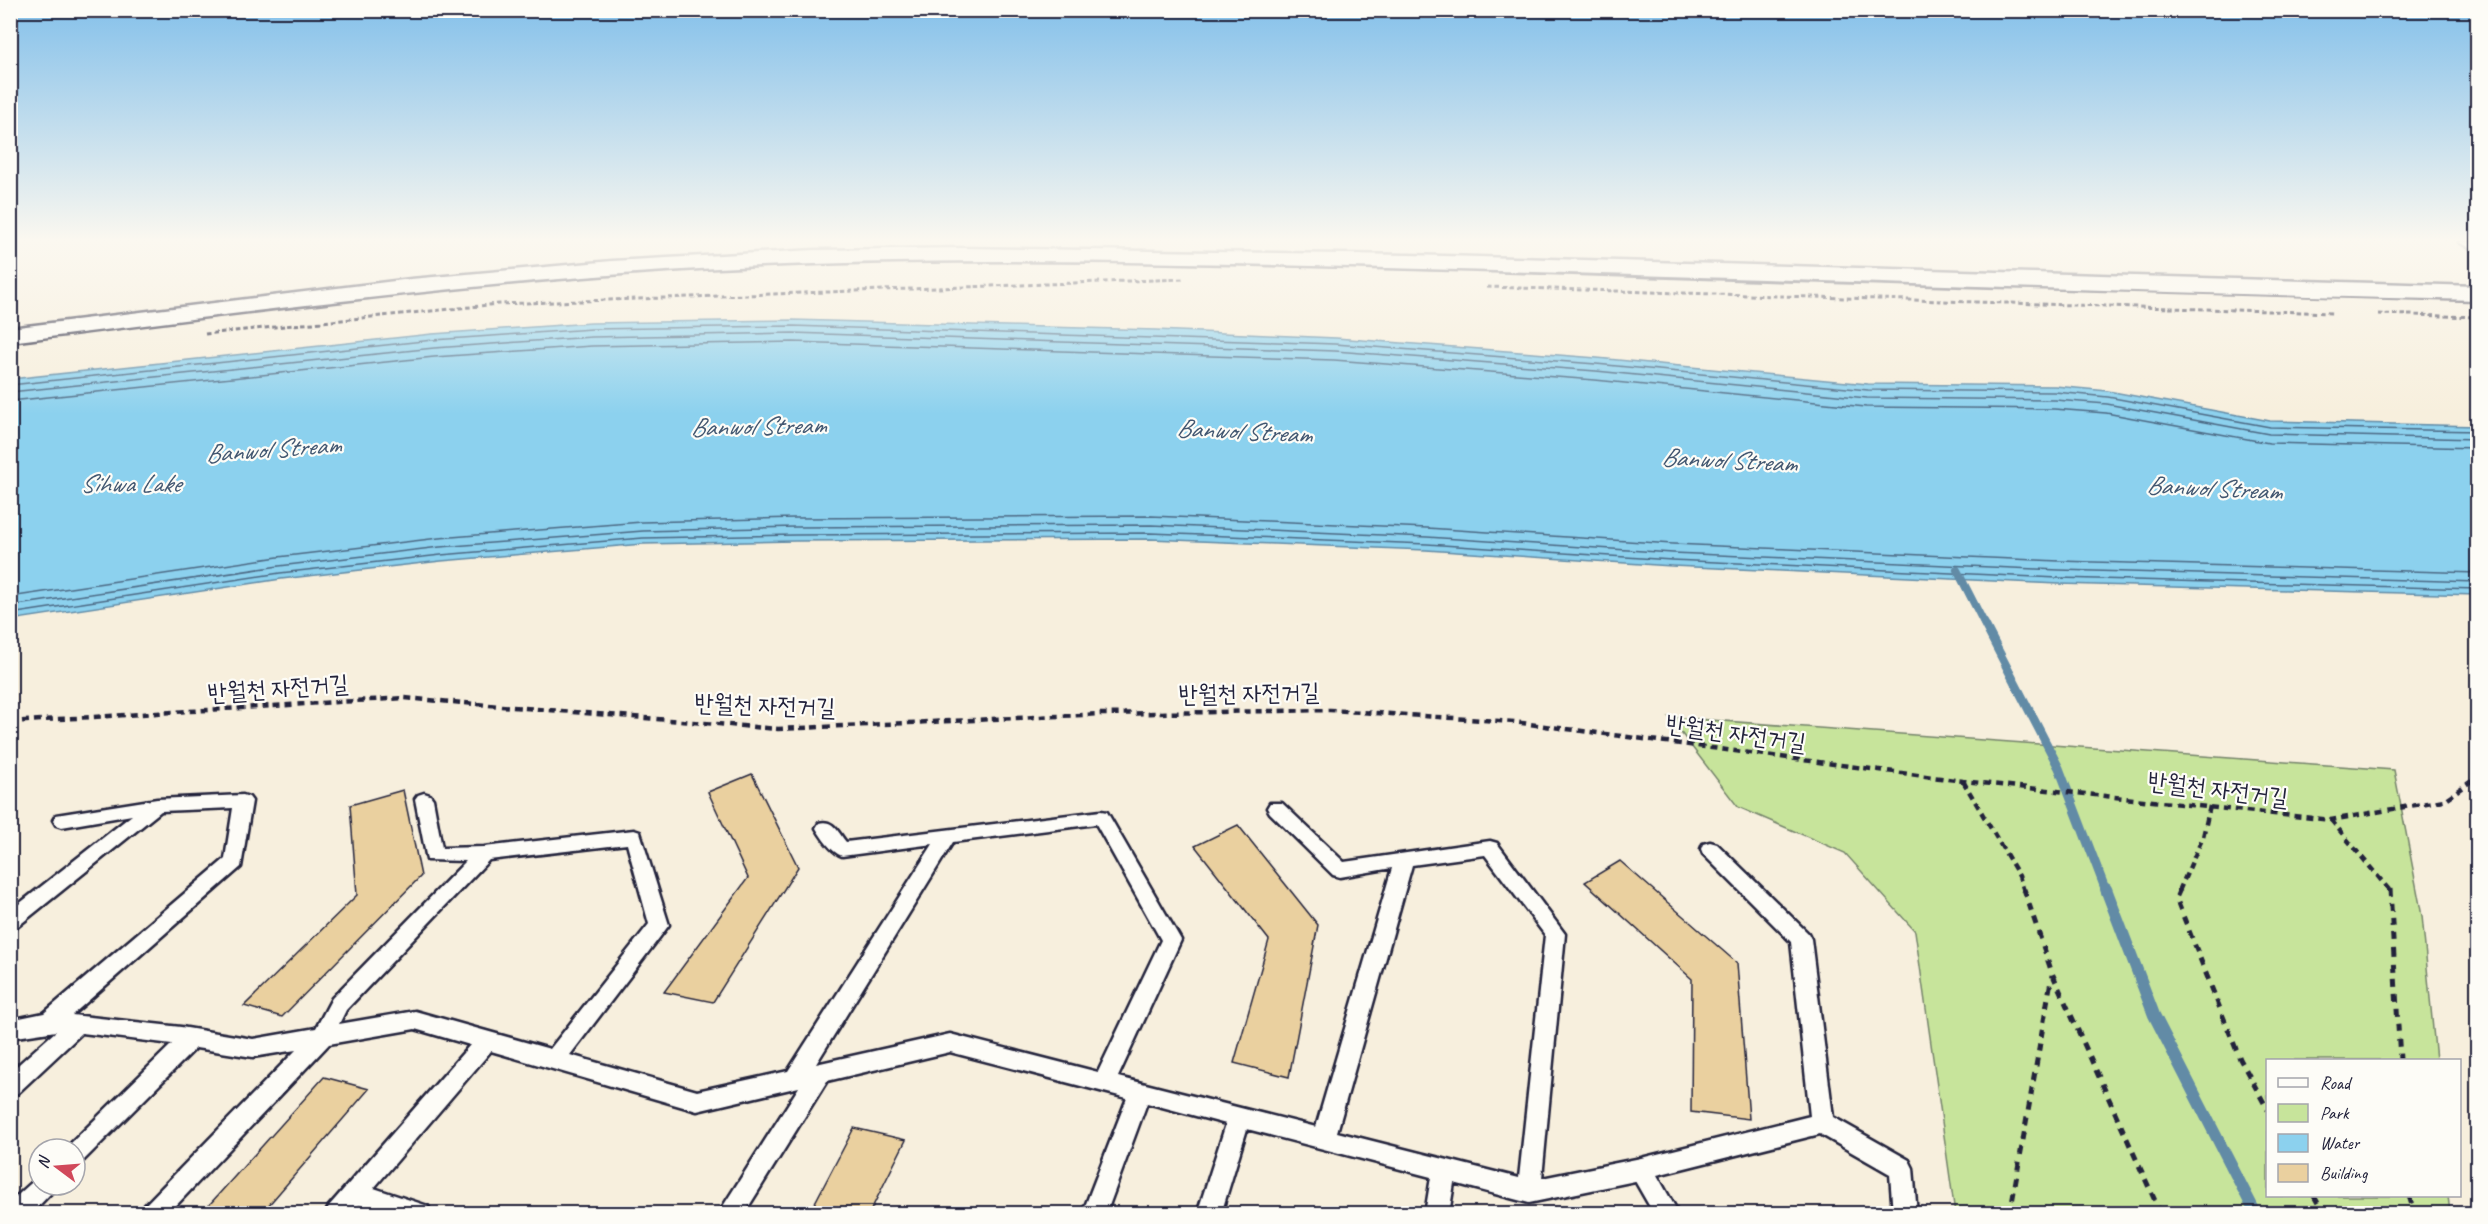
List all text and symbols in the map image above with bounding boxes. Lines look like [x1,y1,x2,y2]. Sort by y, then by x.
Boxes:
water label: Banwol Stream [690,408,828,444]
water label: Banwol Stream [1176,411,1315,451]
water label: Banwol Stream [204,428,344,470]
water label: Banwol Stream [1661,440,1800,480]
water label: Sihwa Lake [80,467,185,500]
water label: Banwol Stream [2146,468,2285,508]
street label: 반월천 자전거길 [207,668,349,708]
street label: 반월천 자전거길 [1178,677,1320,709]
street label: 반월천 자전거길 [694,688,836,722]
street label: 반월천 자전거길 [1664,708,1808,758]
street label: 반월천 자전거길 [2146,766,2290,812]
legend [2266,1059,2461,1197]
text: Road [2320,1072,2353,1094]
text: Park [2320,1102,2350,1124]
text: Water [2320,1132,2361,1154]
north arrow [27,1137,87,1197]
text: N [33,1153,55,1171]
text: Building [2320,1162,2369,1184]

